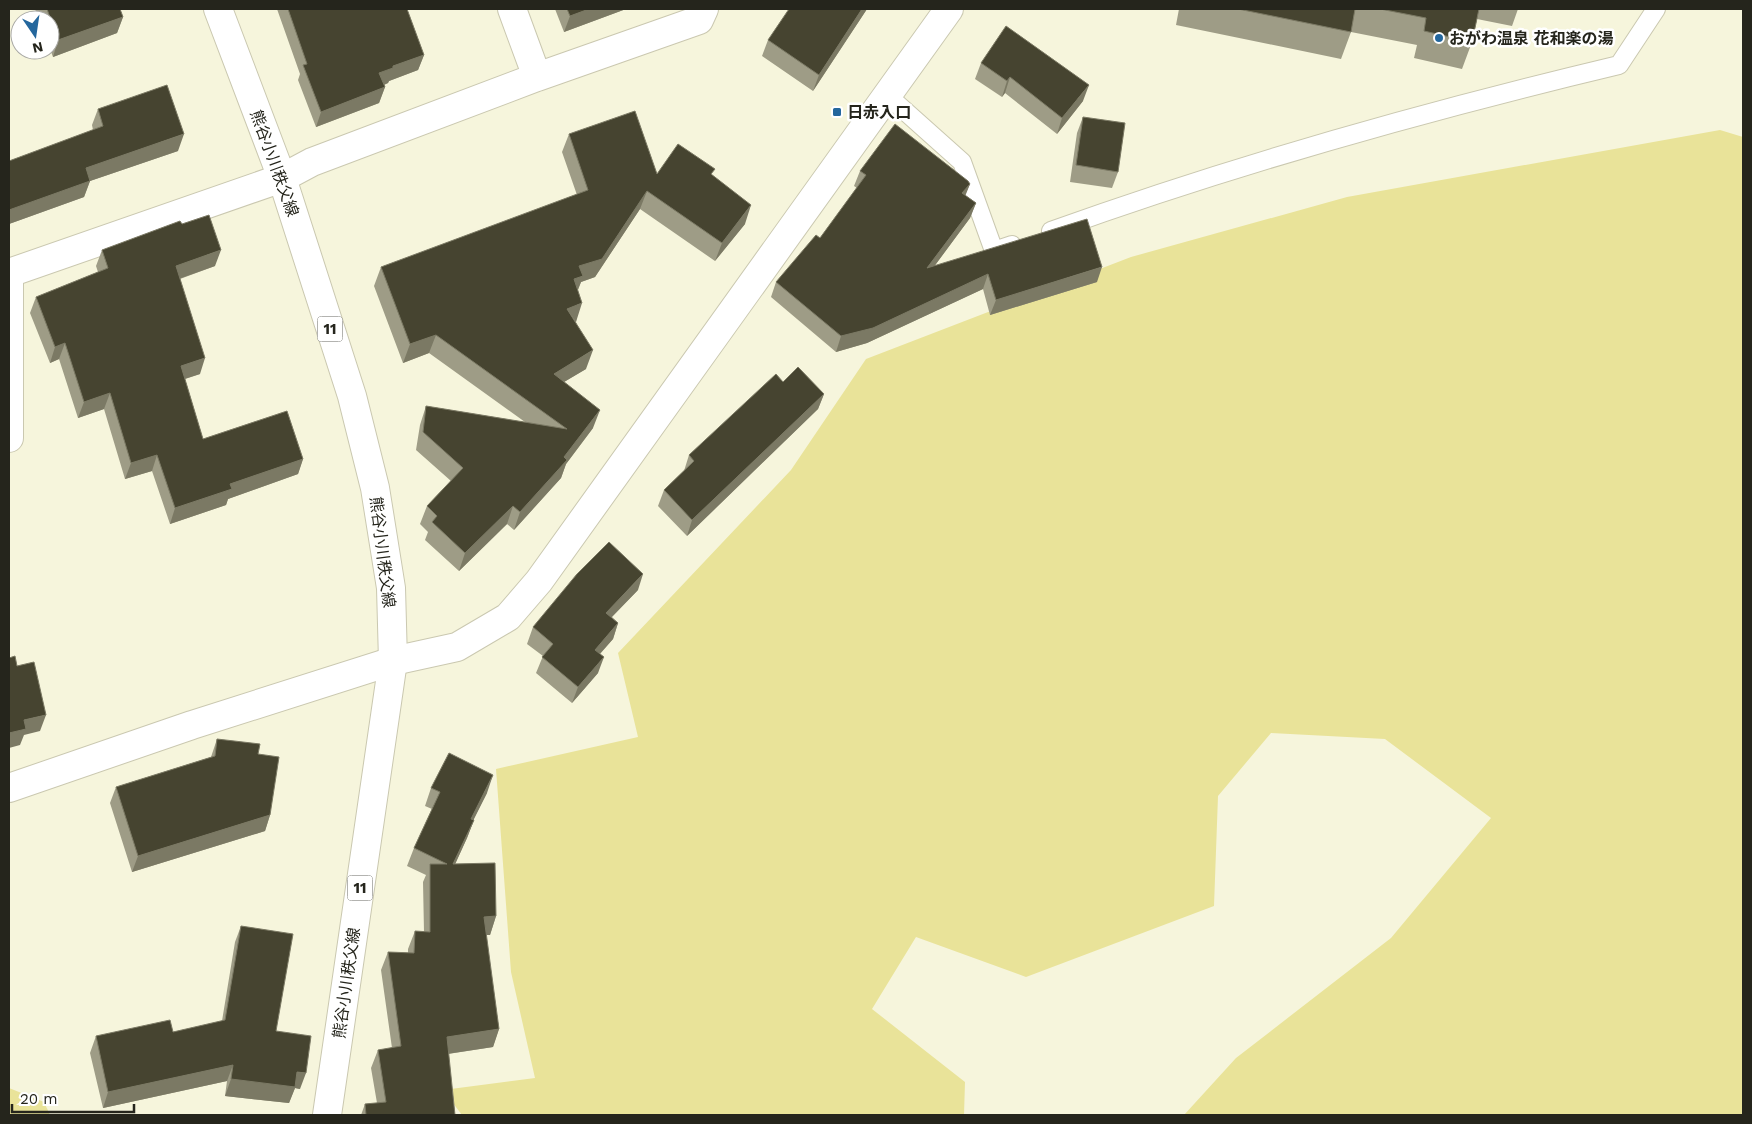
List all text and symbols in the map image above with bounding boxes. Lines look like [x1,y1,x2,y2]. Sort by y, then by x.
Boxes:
north arrow [10,10,60,60]
place label: おがわ温泉 花和楽の湯 [1449,29,1614,48]
marker: おがわ温泉 花和楽の湯 [1433,32,1445,44]
text: N [31,39,45,57]
place label: 日赤入口 [847,103,911,122]
marker: 日赤入口 [831,106,843,118]
street label: 熊谷小川秩父線 [246,107,303,219]
road number: 11 [318,316,342,342]
street label: 熊谷小川秩父線 [366,495,399,609]
road number: 11 [348,876,372,900]
street label: 熊谷小川秩父線 [329,926,364,1040]
scale bar [12,1082,135,1114]
text: 20 m [20,1090,58,1108]

